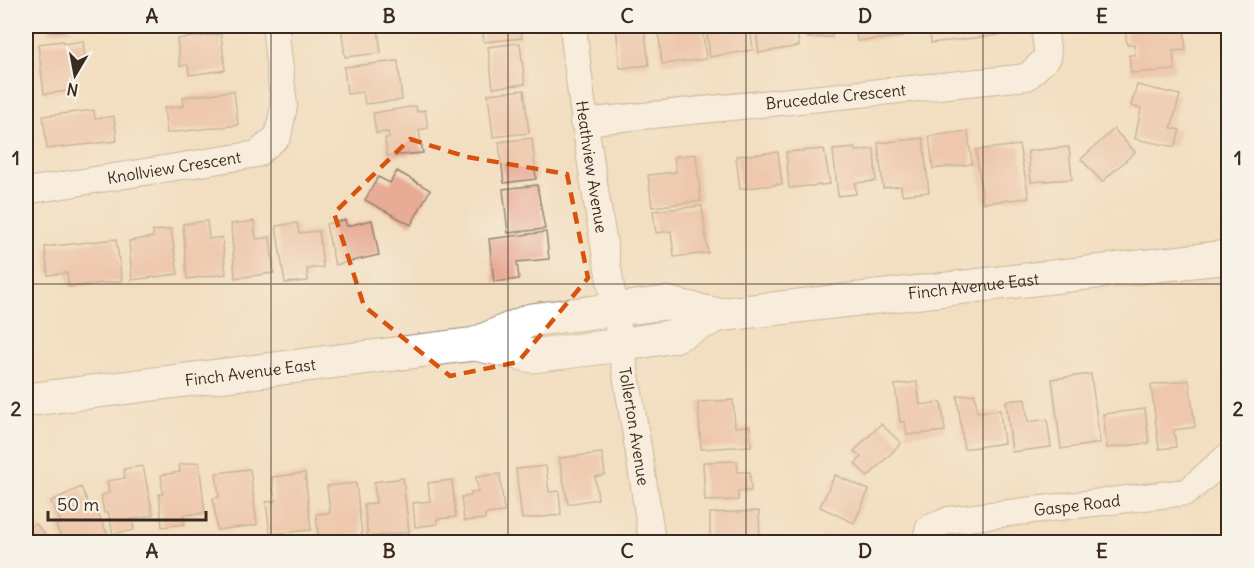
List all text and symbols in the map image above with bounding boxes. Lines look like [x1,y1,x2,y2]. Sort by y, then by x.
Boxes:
text: A [146,3,159,28]
text: B [382,3,396,28]
text: C [620,3,634,28]
text: D [858,3,872,28]
text: E [1096,3,1108,28]
north arrow [45,45,105,105]
text: N [65,79,80,101]
street label: Brucedale Crescent [765,79,907,113]
street label: Heathview Avenue [572,99,612,234]
text: 1 [12,145,20,170]
text: 1 [1234,145,1242,170]
street label: Knollview Crescent [106,147,243,188]
street label: Finch Avenue East [907,269,1041,303]
street label: Finch Avenue East [184,354,317,390]
street label: Tollerton Avenue [615,365,654,487]
text: 2 [11,396,22,421]
text: 2 [1233,396,1244,421]
scale bar [48,484,206,522]
street label: Gaspe Road [1033,490,1121,520]
text: 50 m [57,493,99,516]
text: A [146,538,159,563]
text: B [382,538,396,563]
text: C [620,538,634,563]
text: D [858,538,872,563]
text: E [1096,538,1108,563]

